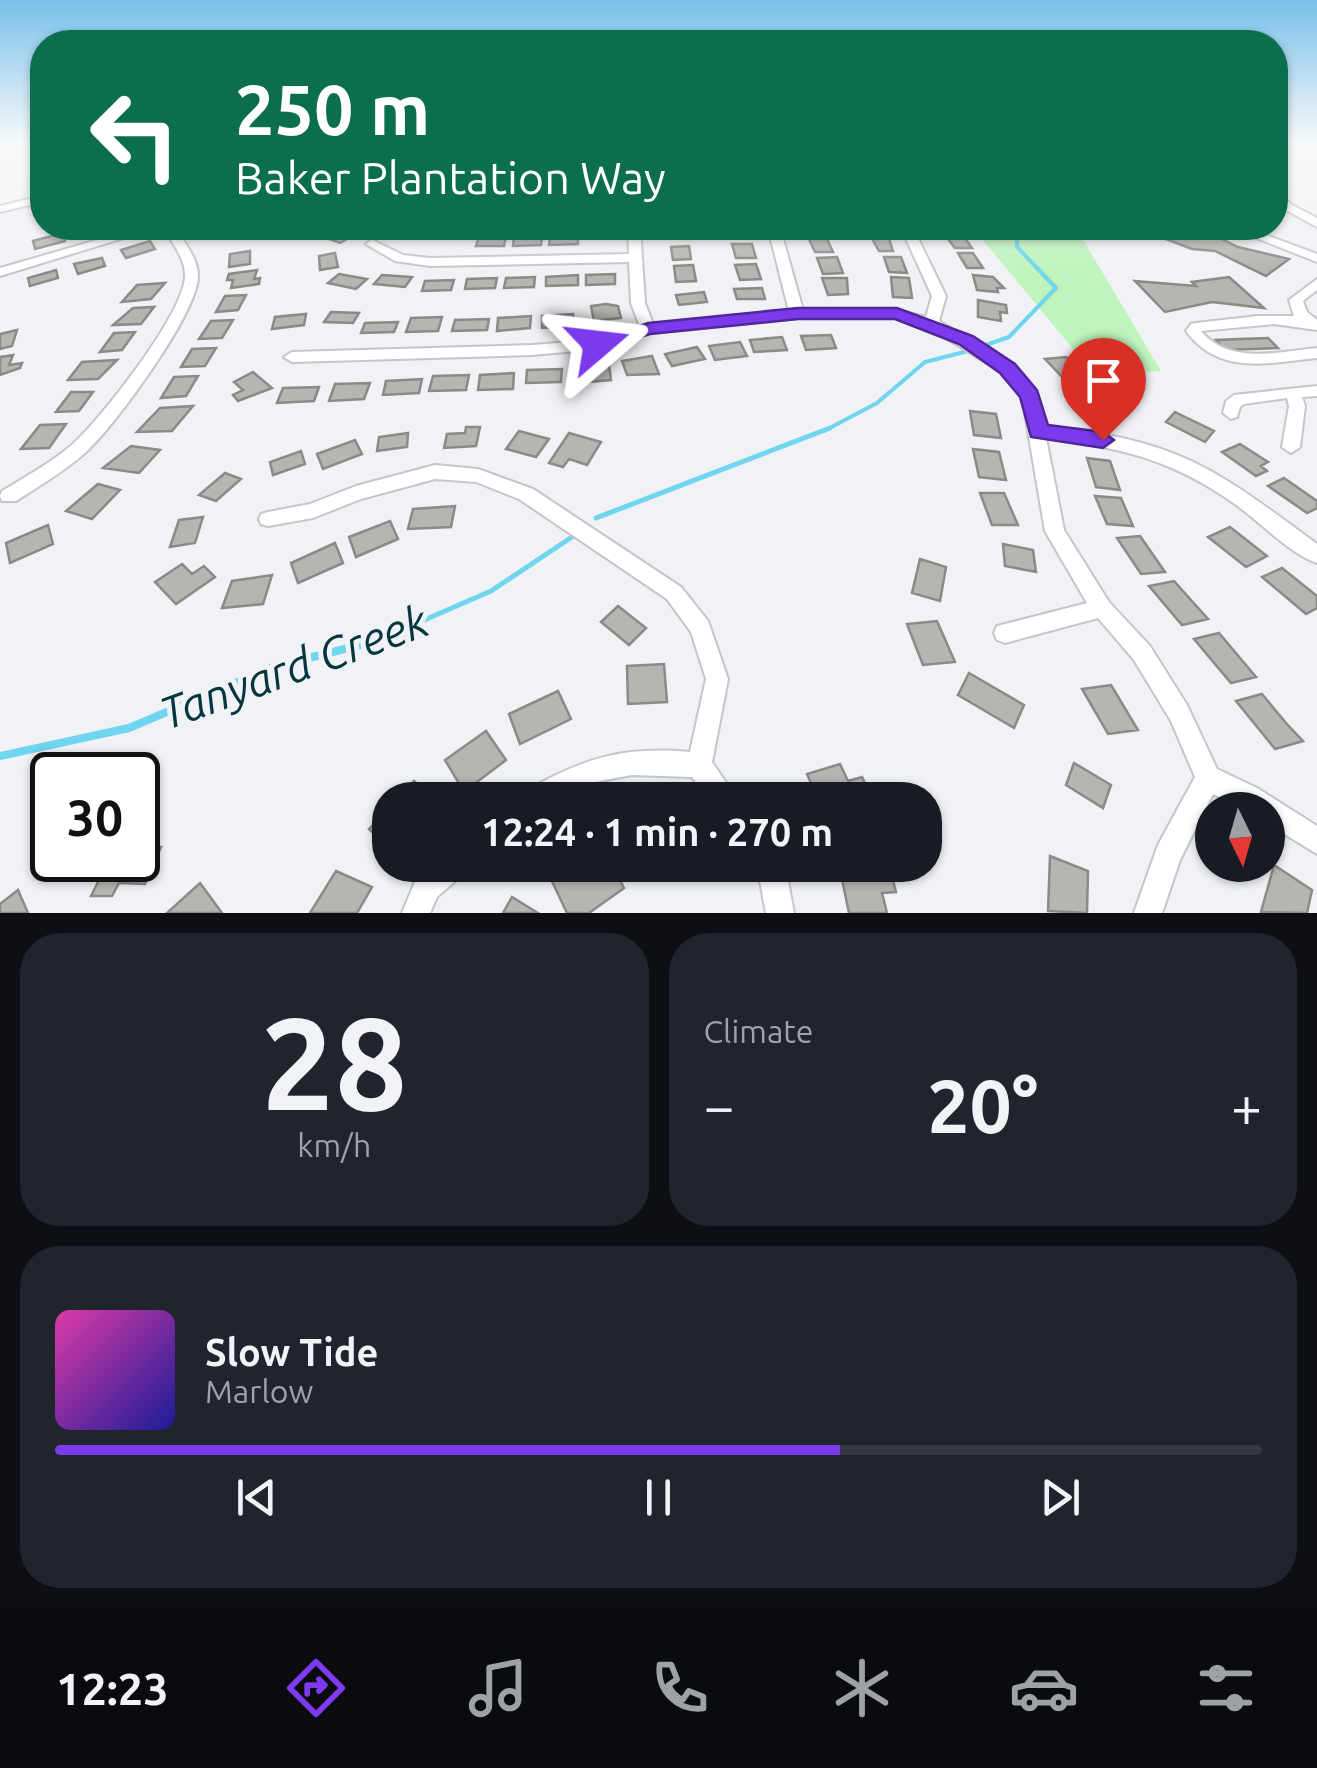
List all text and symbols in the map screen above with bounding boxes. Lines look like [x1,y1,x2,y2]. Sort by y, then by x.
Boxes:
icon: left [70,70,200,200]
text: 250 m [235,70,430,148]
text: Baker Plantation Way [235,152,666,203]
position arrow [546,292,650,396]
pin [1061,338,1146,441]
icon: arrive [1076,353,1131,408]
water label: Tanyard Creek [153,594,435,739]
speed limit sign: 30 [30,752,160,882]
north arrow [1195,792,1285,882]
map controls [1195,792,1285,882]
text: 12:24 · 1 min · 270 m [481,811,833,853]
text: 28 [261,989,408,1135]
text: Climate [704,1013,814,1049]
text: 20° [927,1063,1038,1147]
text: − [704,1075,735,1136]
text: + [1231,1075,1262,1136]
text: km/h [297,1127,371,1163]
text: Slow Tide [205,1331,378,1373]
text: Marlow [205,1373,313,1409]
icon: previous [229,1470,284,1525]
icon: pause [631,1470,686,1525]
icon: next [1033,1470,1088,1525]
icon: directions [281,1653,351,1723]
icon: music [463,1653,533,1723]
icon: phone [645,1653,715,1723]
icon: climate [827,1653,897,1723]
icon: car [1009,1653,1079,1723]
icon: filters [1191,1653,1261,1723]
text: 12:23 [56,1663,169,1714]

